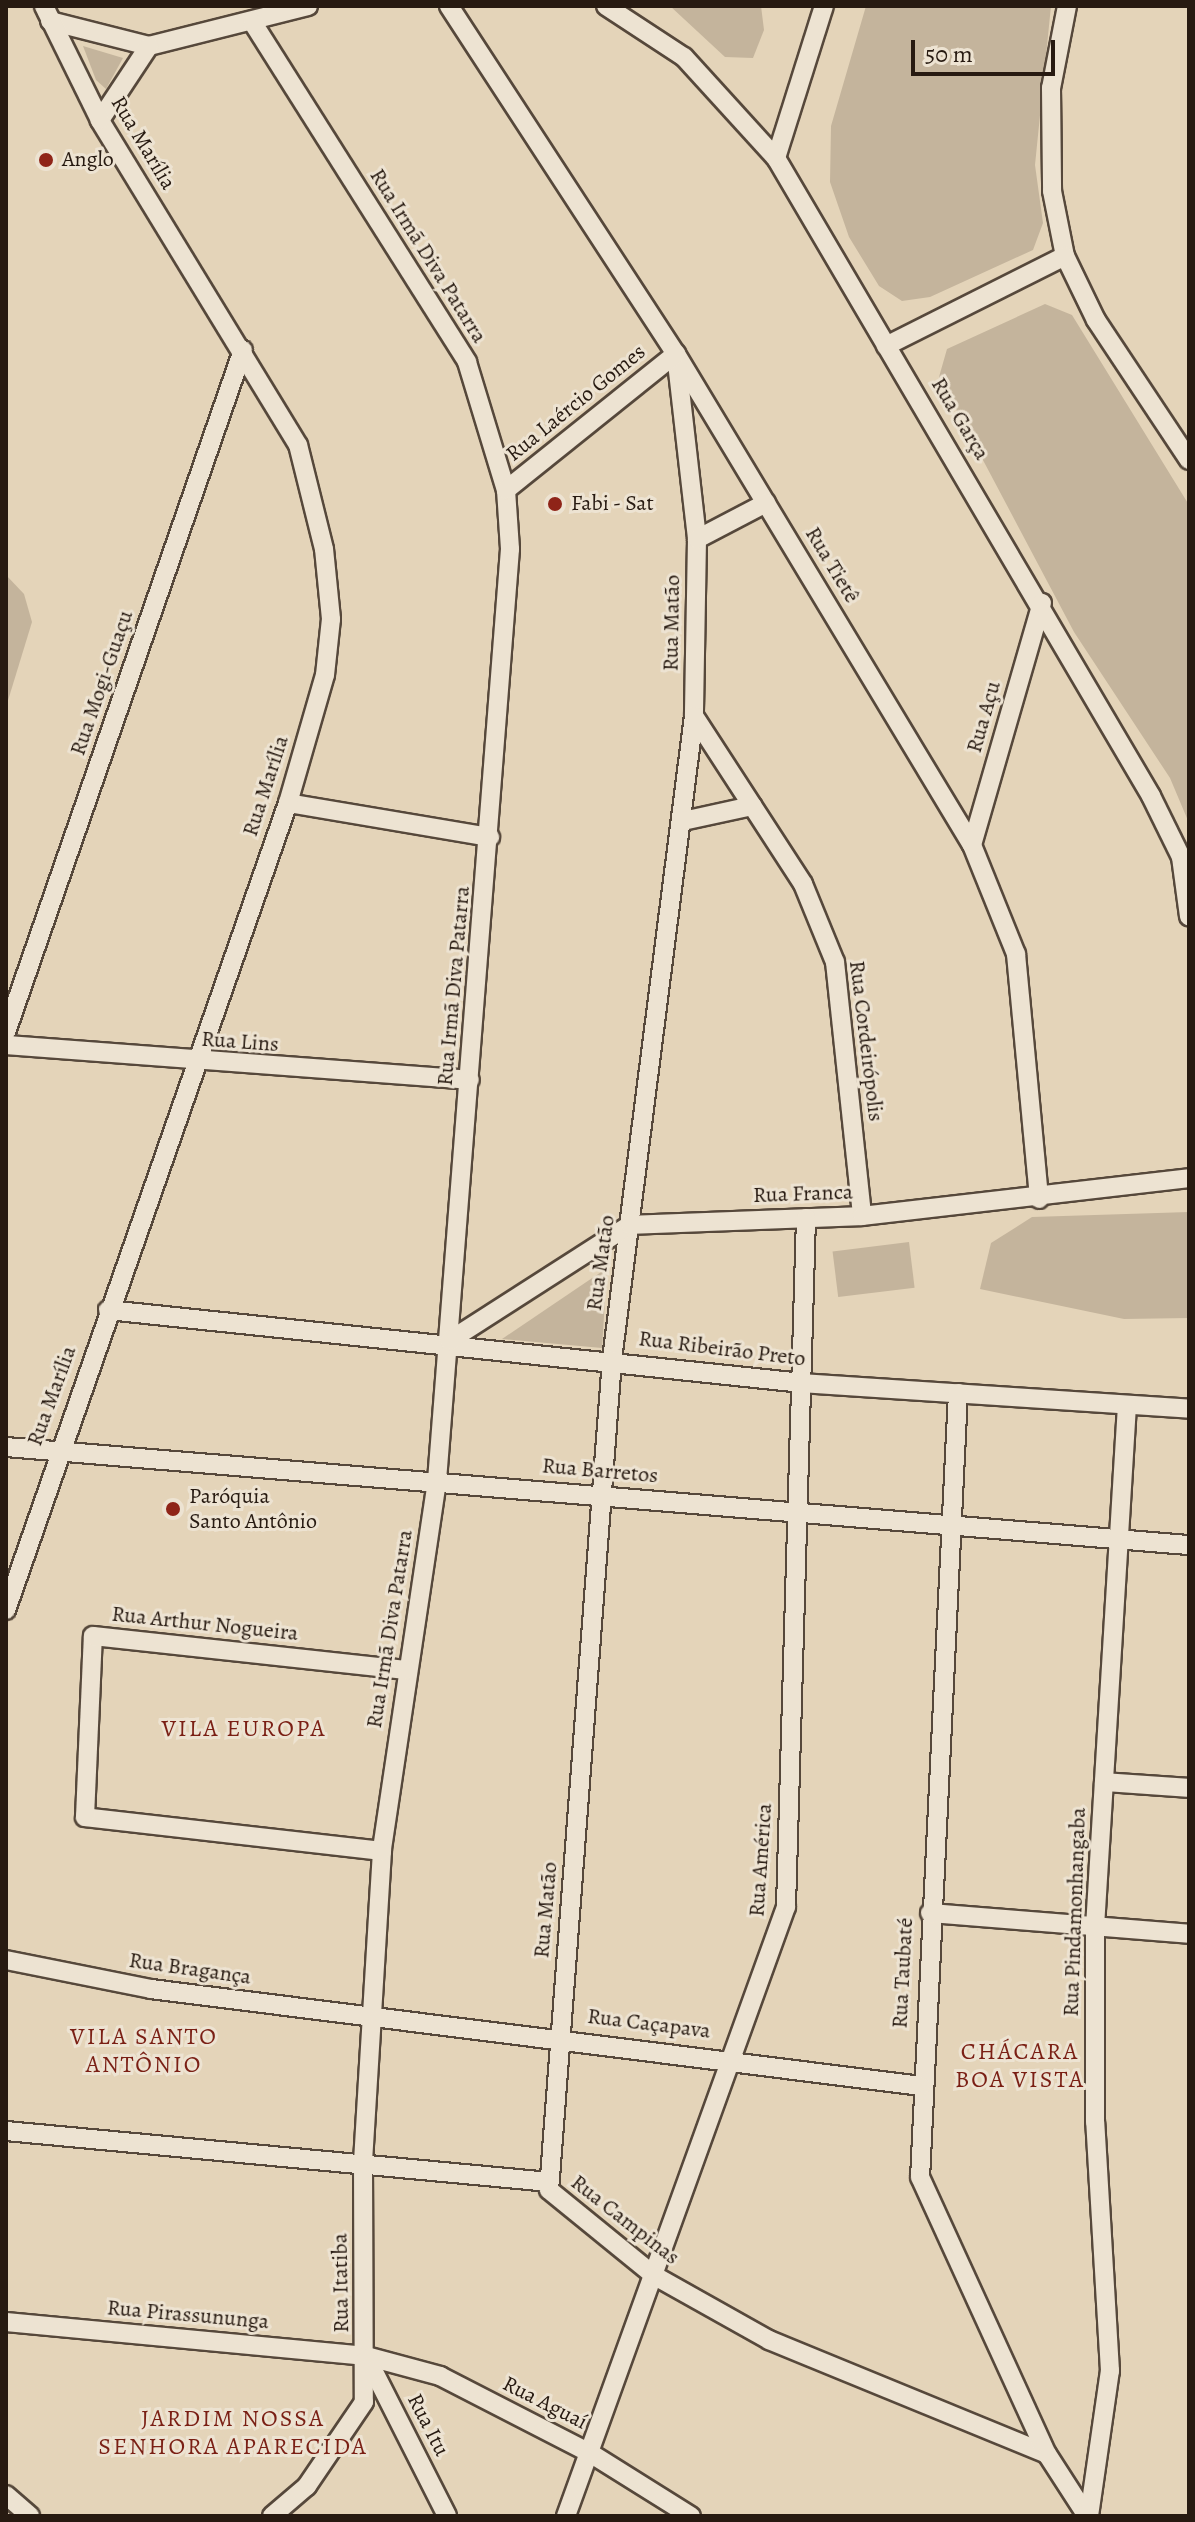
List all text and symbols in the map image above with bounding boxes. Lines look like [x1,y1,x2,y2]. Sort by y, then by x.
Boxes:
scale bar [915,24,1059,74]
text: 50 m [925,38,973,70]
street label: Rua Marília [105,91,181,195]
place label: Anglo [62,147,114,173]
marker: Anglo [37,151,55,169]
street label: Rua Irmã Diva Patarra [364,164,492,348]
street label: Rua Laércio Gomes [501,339,651,467]
street label: Rua Garça [925,373,995,465]
place label: Fabi - Sat [571,491,655,517]
marker: Fabi - Sat [546,495,564,513]
street label: Rua Tietê [799,522,865,608]
street label: Rua Matão [658,575,686,671]
street label: Rua Mogi-Guaçu [65,607,139,759]
street label: Rua Açu [961,678,1007,756]
street label: Rua Marília [237,732,295,840]
street label: Rua Irmã Diva Patarra [432,885,476,1087]
street label: Rua Cordeirópolis [843,959,889,1123]
street label: Rua Lins [200,1026,280,1058]
street label: Rua Franca [753,1179,853,1209]
street label: Rua Matão [581,1213,621,1313]
street label: Rua Ribeirão Preto [637,1326,807,1372]
street label: Rua Marília [22,1342,82,1450]
street label: Rua Barretos [541,1453,659,1489]
place label: Paróquia Santo Antônio [189,1483,317,1534]
marker: Paróquia Santo Antônio [164,1500,182,1518]
street label: Rua Irmã Diva Patarra [361,1528,419,1730]
street label: Rua Arthur Nogueira [110,1601,300,1647]
district label: VILA EUROPA [161,1715,327,1743]
street label: Rua América [744,1802,778,1918]
street label: Rua Pindamonhangaba [1058,1807,1092,2017]
street label: Rua Matão [529,1861,563,1959]
street label: Rua Taubaté [887,1917,919,2029]
street label: Rua Bragança [127,1947,253,1991]
street label: Rua Caçapava [586,2003,712,2045]
district label: VILA SANTO ANTÔNIO [70,2023,218,2079]
district label: CHÁCARA BOA VISTA [955,2038,1085,2094]
street label: Rua Campinas [565,2169,685,2271]
street label: Rua Itatiba [327,2233,355,2333]
street label: Rua Pirassununga [106,2295,270,2335]
street label: Rua Aguaí [498,2370,592,2436]
street label: Rua Itu [401,2389,455,2461]
district label: JARDIM NOSSA SENHORA APARECIDA [98,2405,368,2461]

